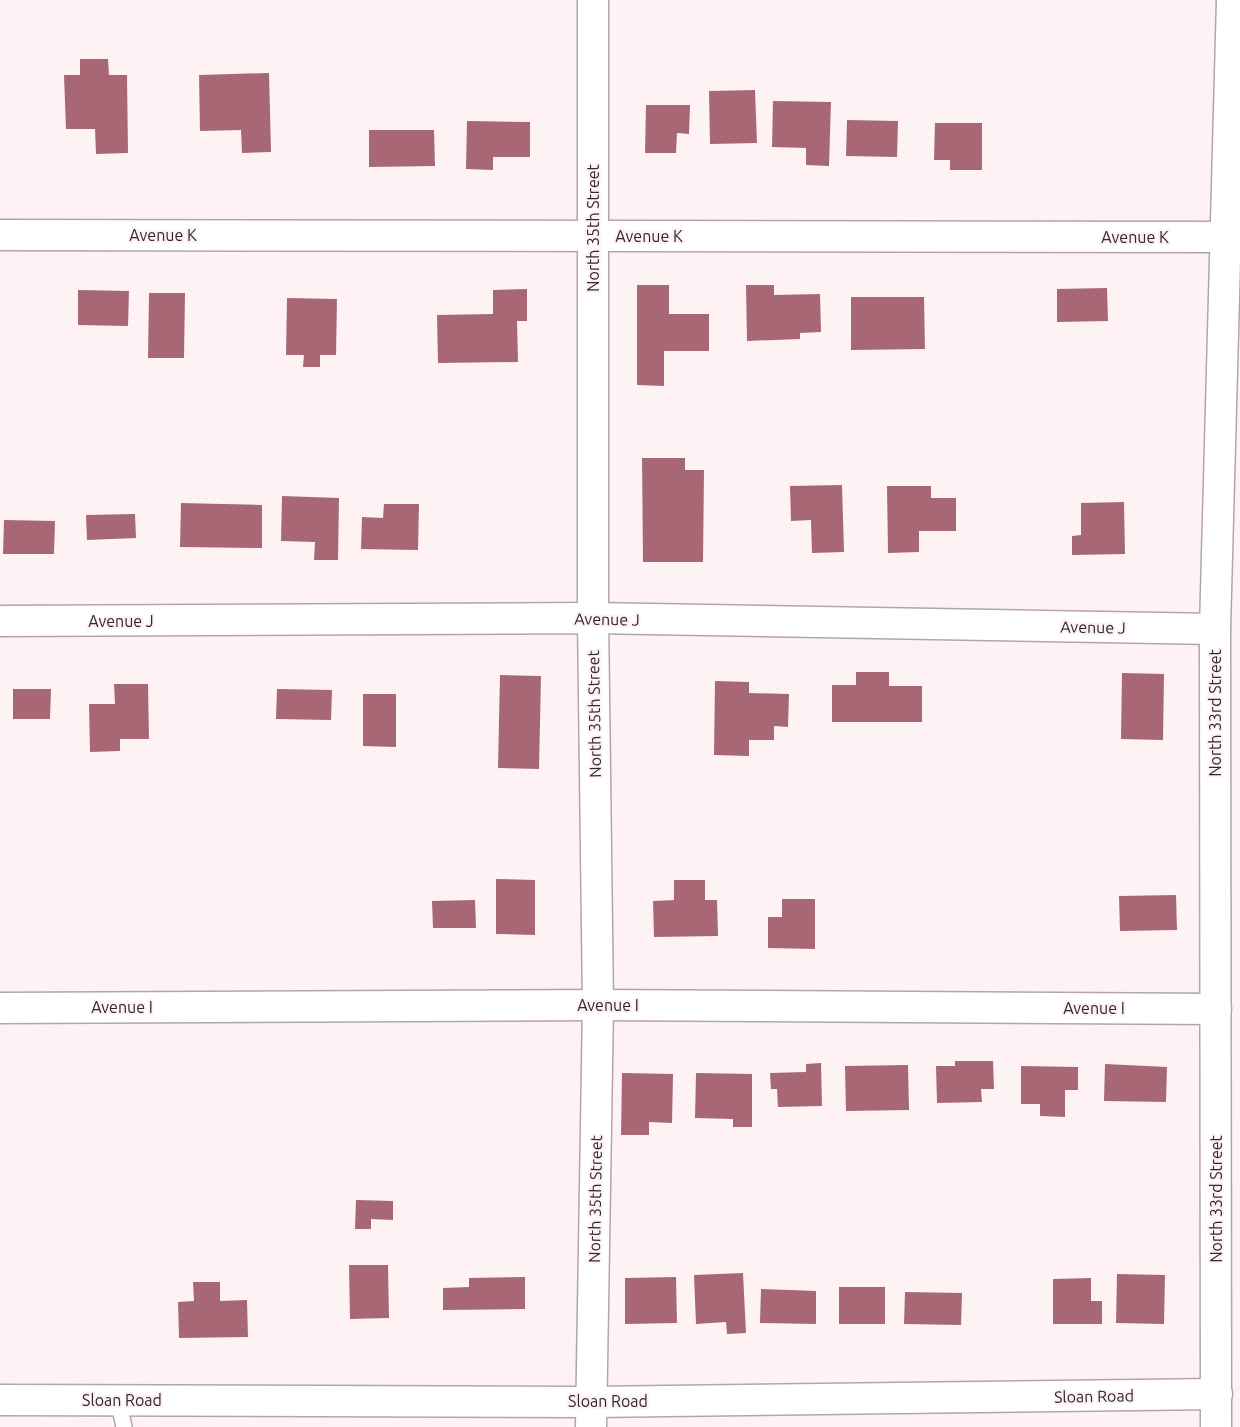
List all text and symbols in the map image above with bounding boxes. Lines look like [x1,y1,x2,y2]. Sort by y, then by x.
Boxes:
street label: North 35th Street [584,163,602,292]
street label: Avenue K [129,226,197,244]
street label: Avenue K [615,227,683,245]
street label: Avenue K [1101,228,1169,246]
street label: Avenue J [574,609,640,629]
street label: Avenue J [88,612,154,630]
street label: Avenue J [1060,617,1126,637]
street label: North 33rd Street [1206,648,1224,777]
street label: North 35th Street [584,649,604,778]
street label: Avenue I [577,996,639,1014]
street label: Avenue I [91,998,153,1016]
street label: Avenue I [1063,999,1125,1017]
street label: North 35th Street [585,1134,605,1263]
street label: North 33rd Street [1207,1134,1225,1263]
street label: Sloan Road [1054,1386,1134,1406]
street label: Sloan Road [82,1391,162,1409]
street label: Sloan Road [568,1392,648,1410]

